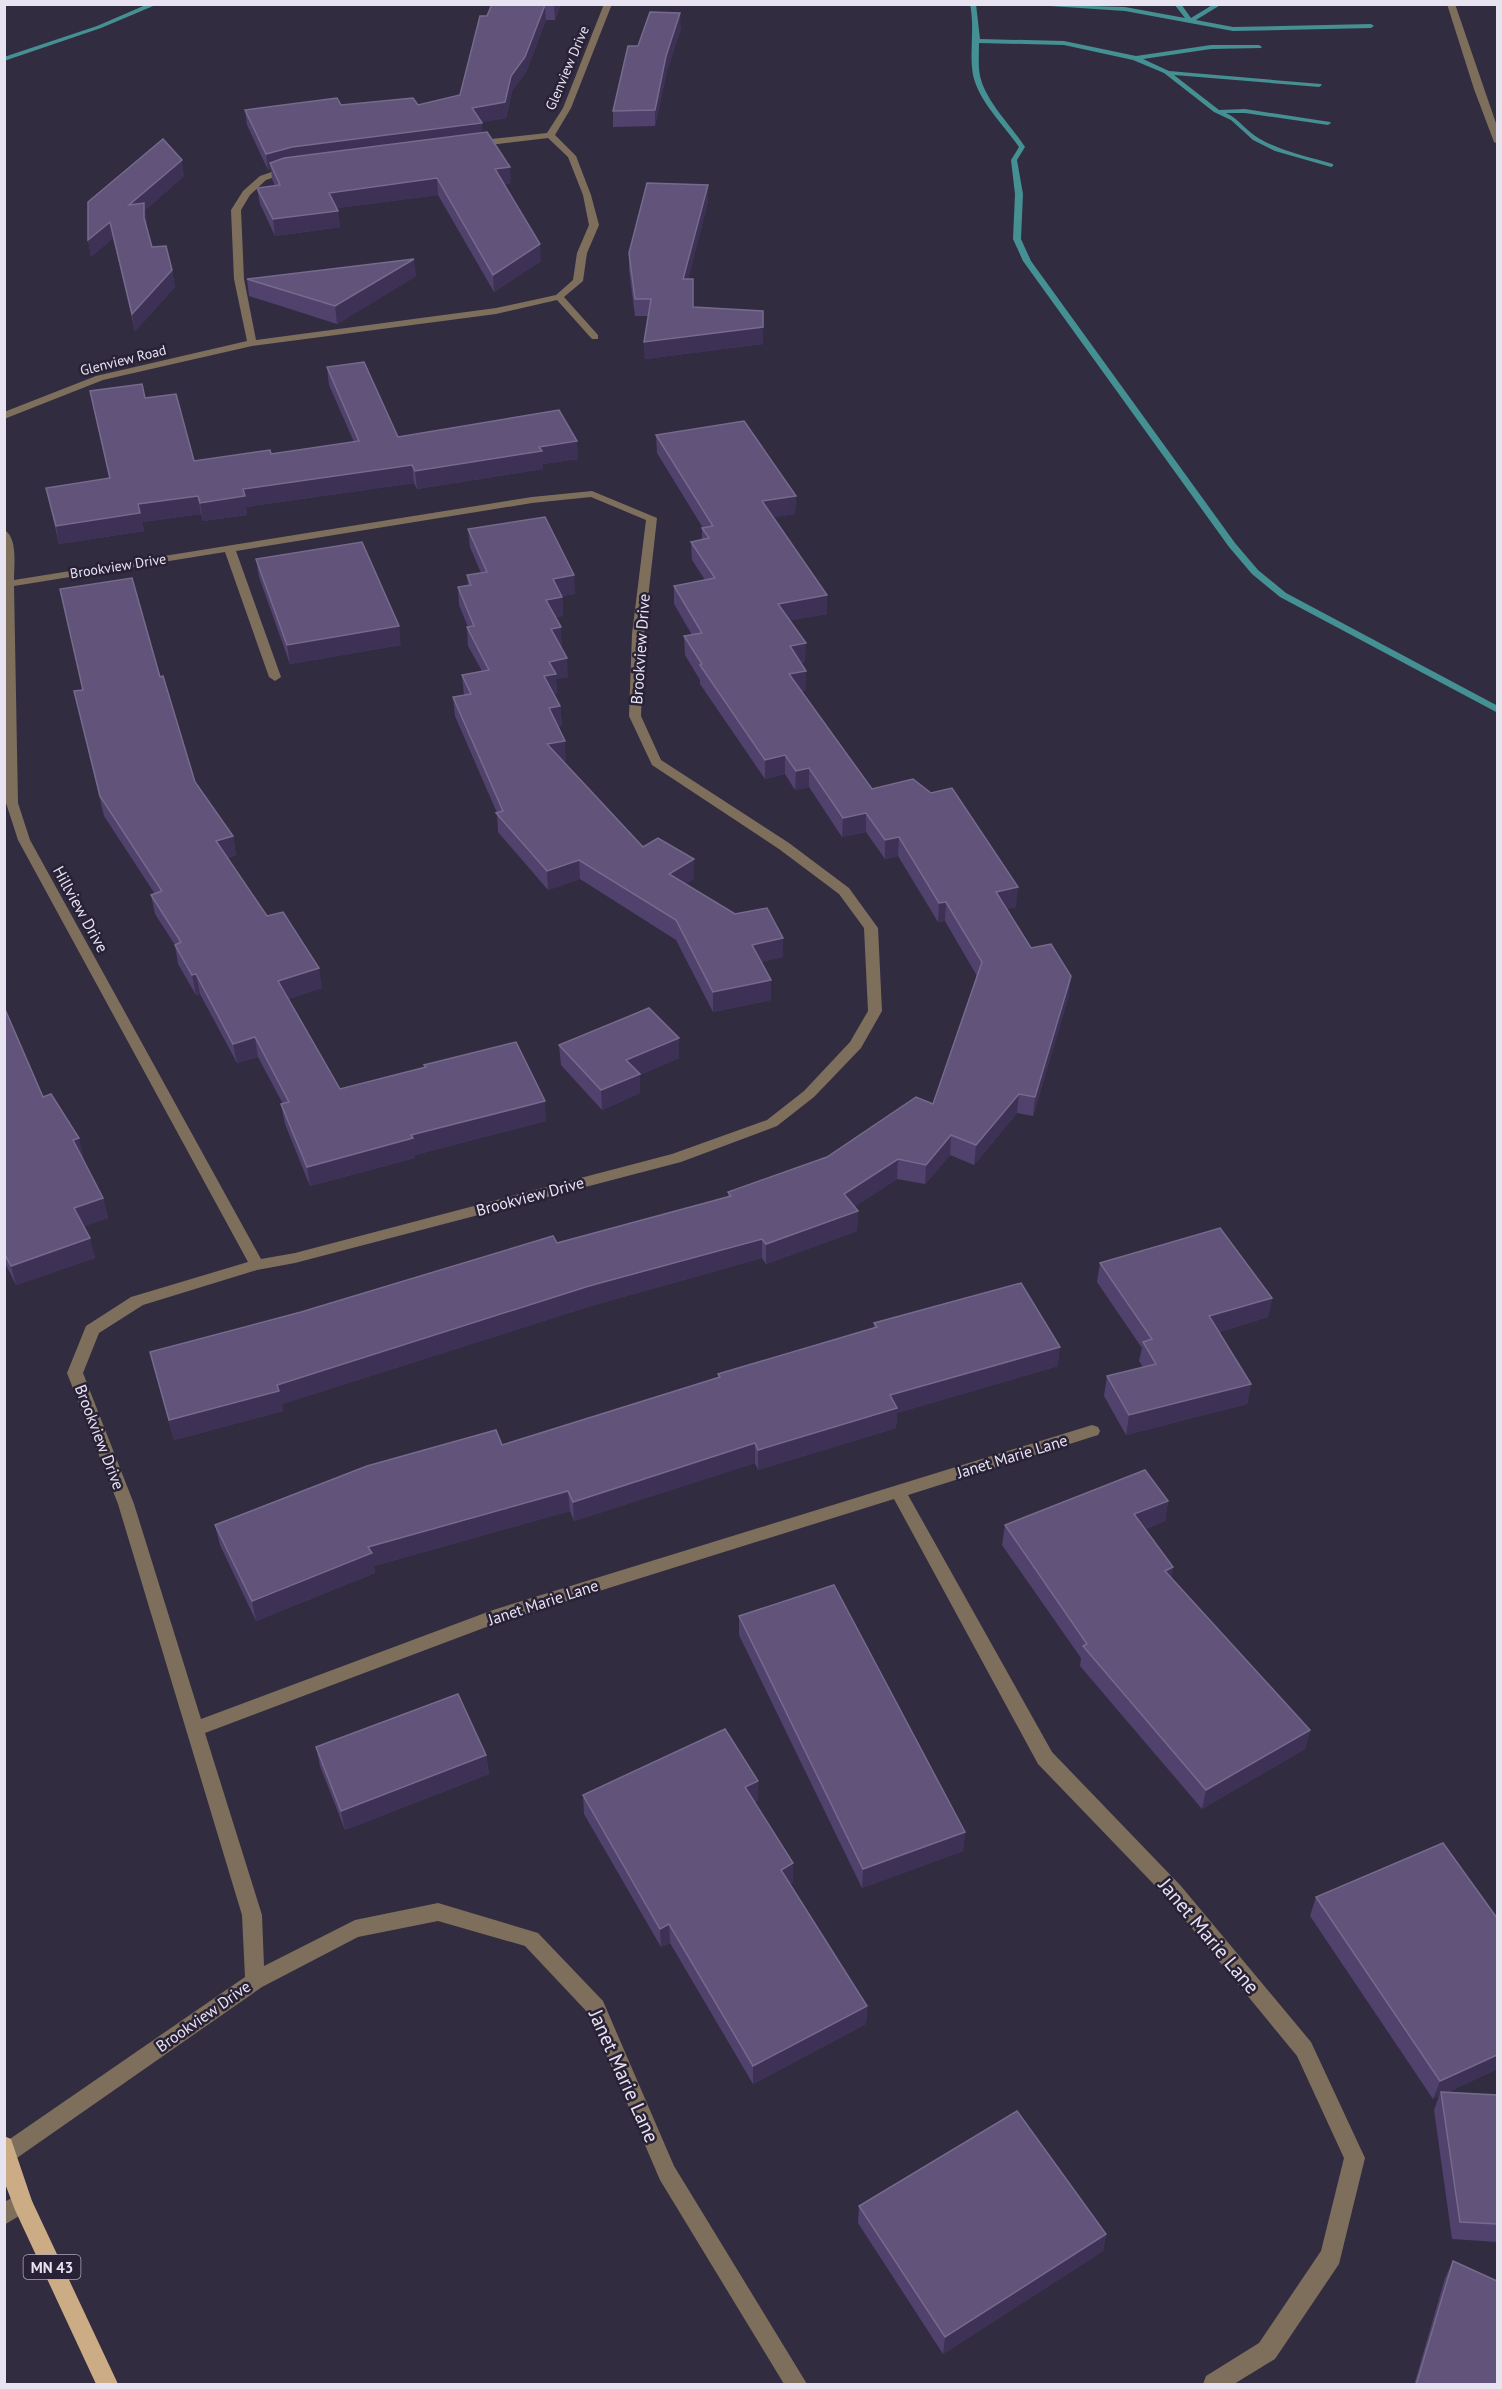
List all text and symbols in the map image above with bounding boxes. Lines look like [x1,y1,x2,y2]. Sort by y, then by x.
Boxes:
street label: Glenview Drive [541,23,593,113]
street label: Glenview Road [78,341,168,379]
street label: Brookview Drive [69,550,167,582]
street label: Brookview Drive [626,593,654,705]
street label: Hillview Drive [49,862,113,956]
street label: Brookview Drive [474,1172,586,1220]
street label: Brookview Drive [71,1382,129,1492]
street label: Janet Marie Lane [953,1430,1070,1483]
street label: Janet Marie Lane [484,1575,601,1630]
street label: Janet Marie Lane [1152,1872,1265,1999]
street label: Brookview Drive [152,1976,254,2056]
street label: Janet Marie Lane [583,2004,665,2147]
road number: MN 43 [23,2255,80,2279]

